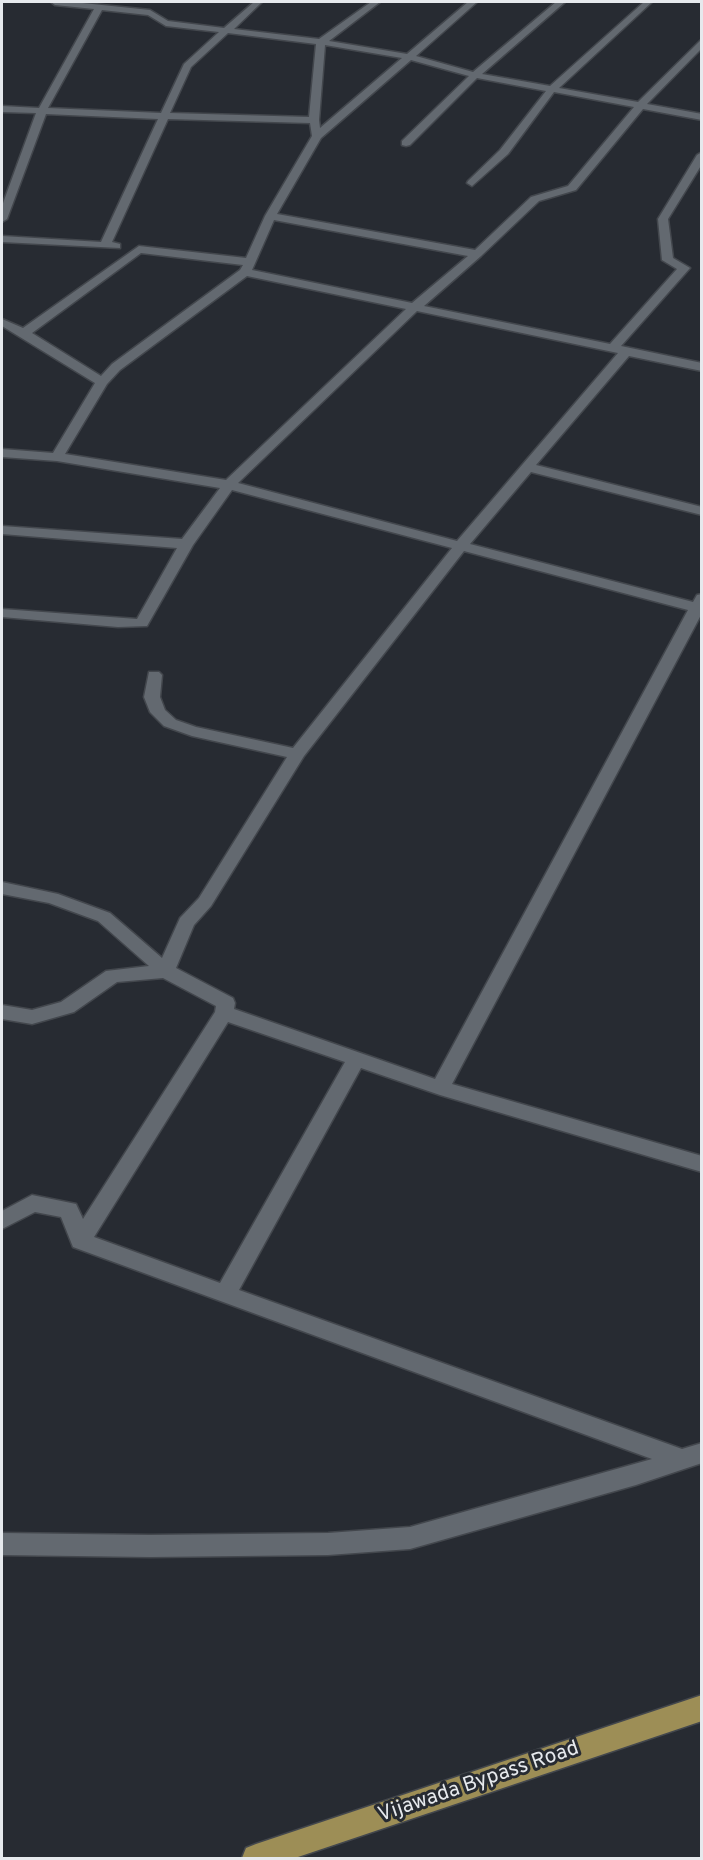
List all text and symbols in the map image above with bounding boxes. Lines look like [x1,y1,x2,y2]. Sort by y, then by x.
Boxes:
street label: Vijawada Bypass Road [375,1737,583,1829]

